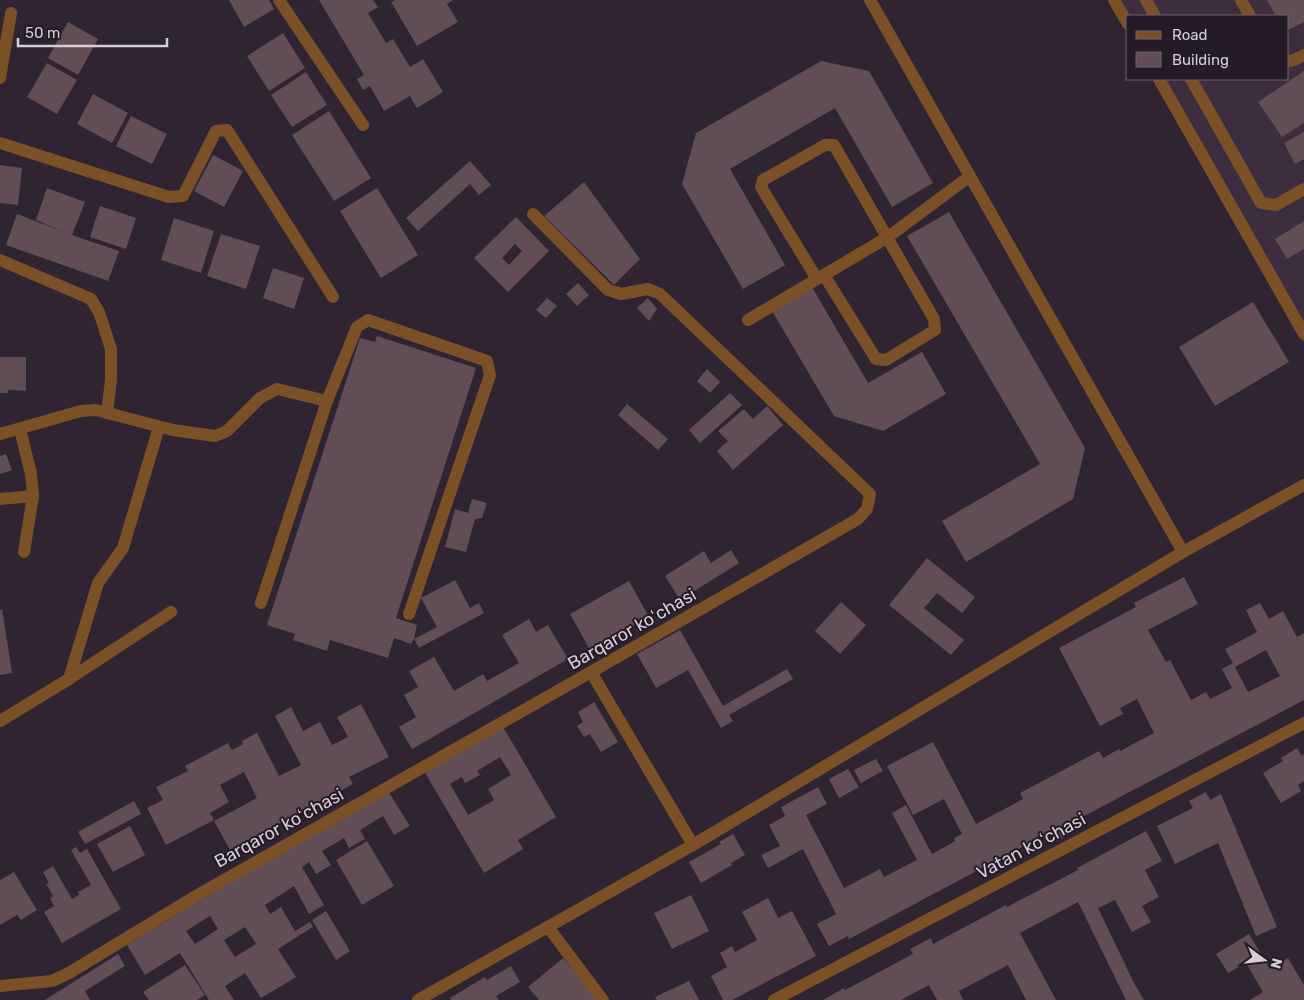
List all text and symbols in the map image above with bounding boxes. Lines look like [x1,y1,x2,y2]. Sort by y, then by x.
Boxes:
scale bar [18,15,166,47]
legend [1126,15,1289,80]
text: 50 m [25,24,60,42]
text: Road [1172,26,1208,44]
text: Building [1172,51,1229,69]
street label: Barqaror koʻchasi [564,583,700,675]
street label: Barqaror koʻchasi [210,783,348,873]
street label: Vatan koʻchasi [973,808,1089,884]
north arrow [1239,935,1289,985]
text: N [1267,956,1286,970]

